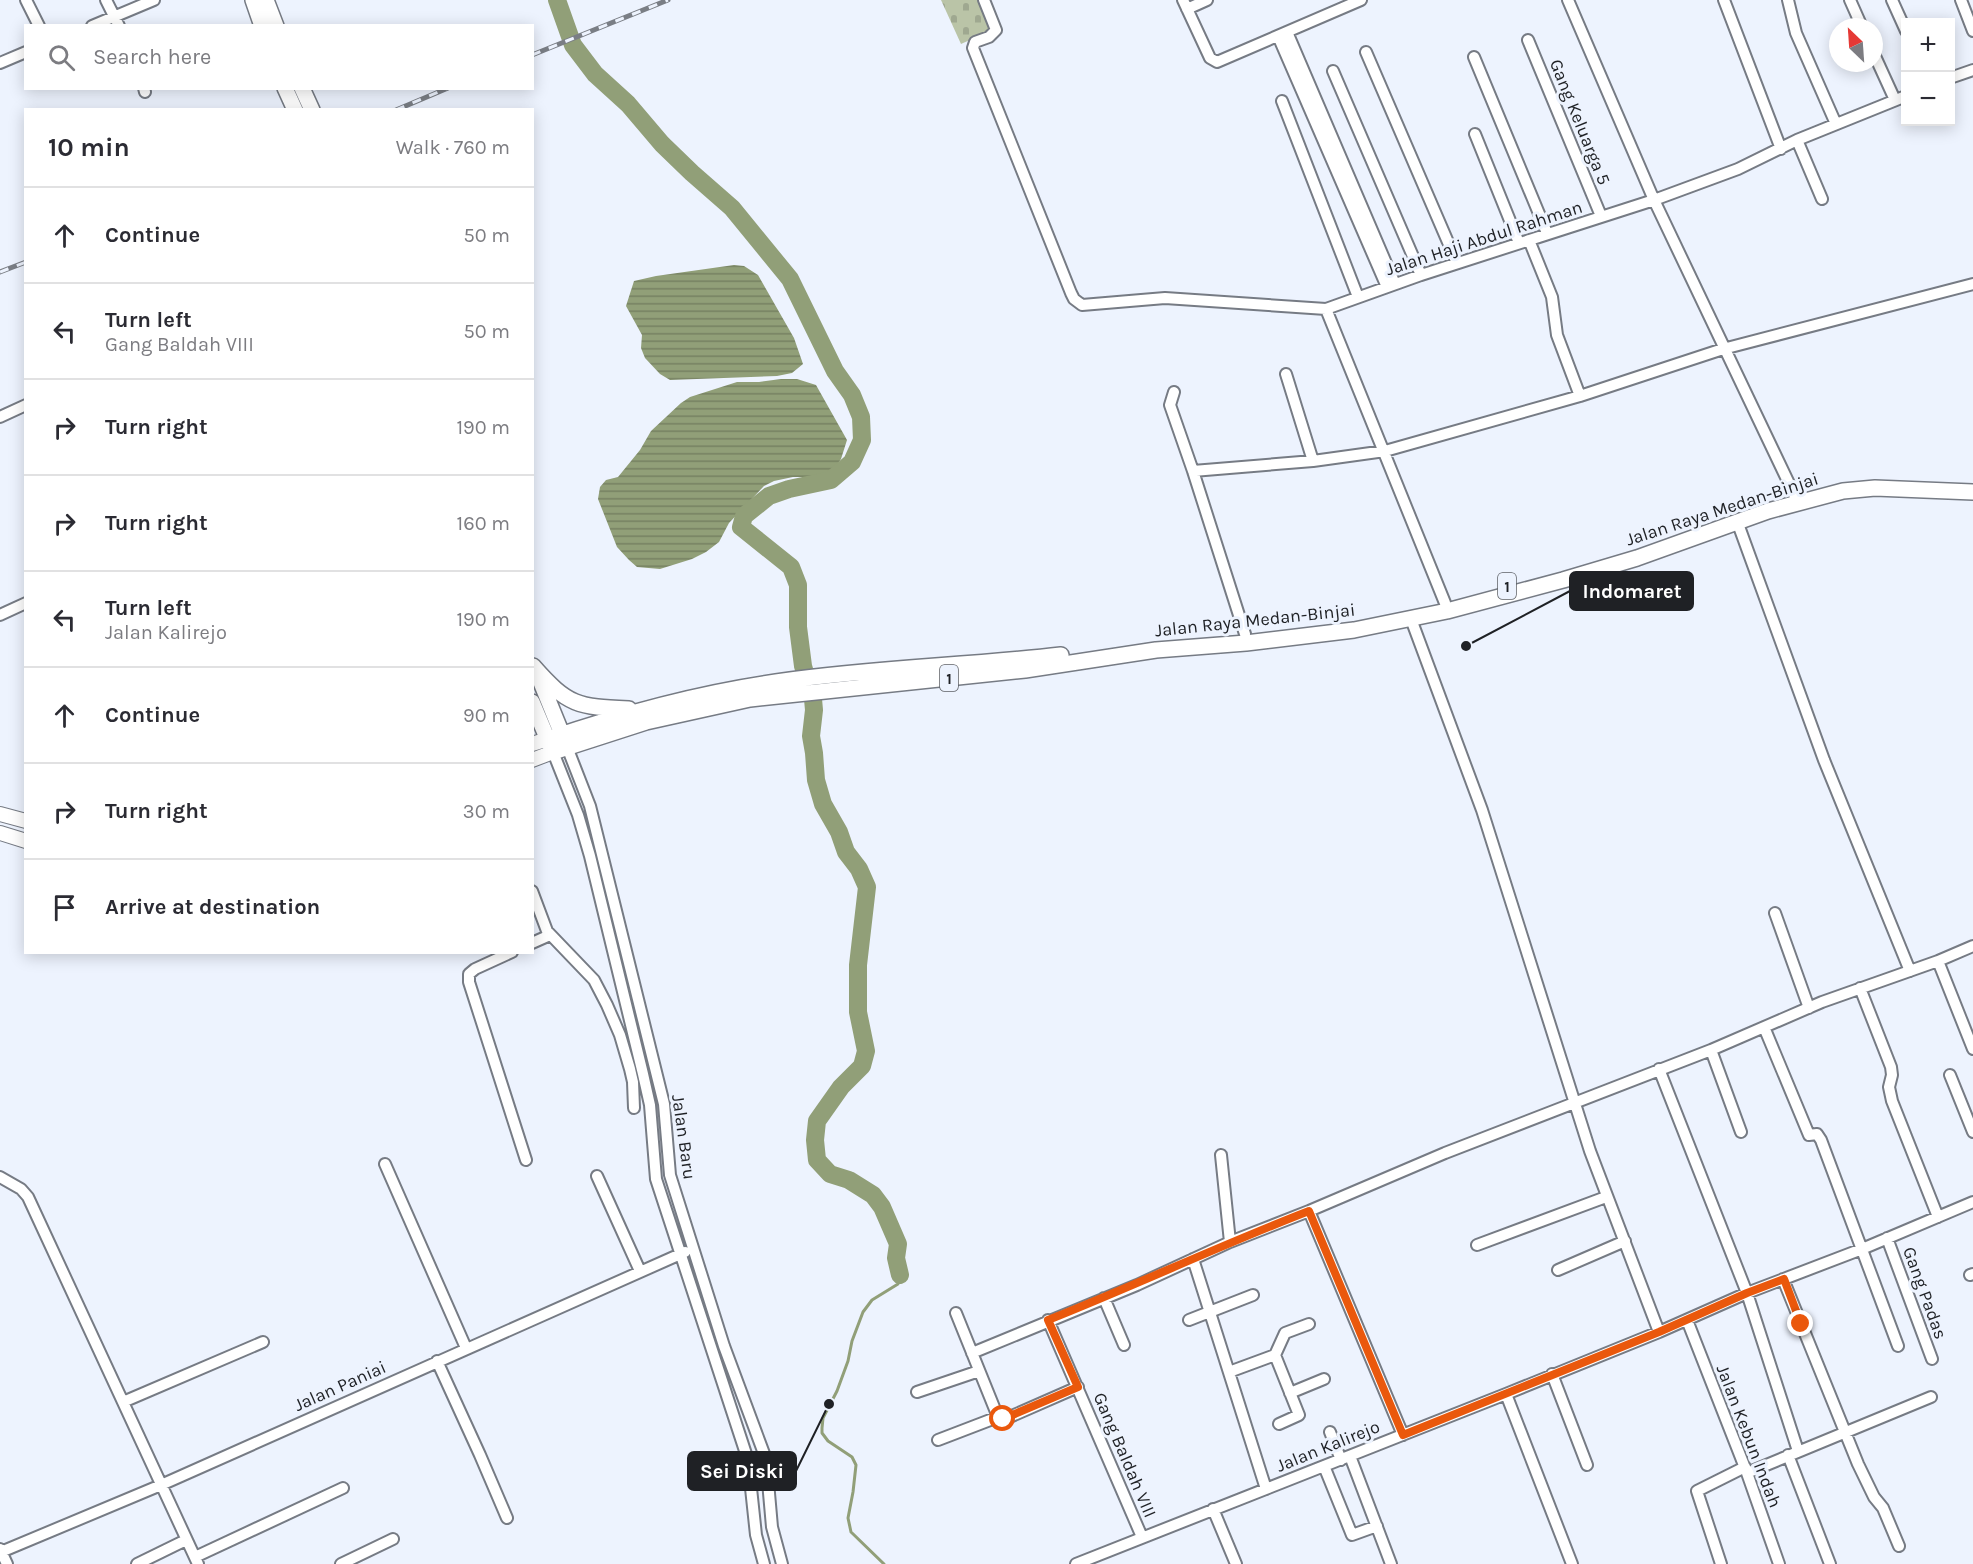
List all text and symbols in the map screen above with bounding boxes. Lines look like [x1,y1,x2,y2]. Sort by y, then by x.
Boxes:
north arrow [1829,18,1883,72]
map controls [1901,18,1955,126]
button: + [1901,18,1955,72]
search box [24,24,534,90]
icon: search [45,41,78,74]
text: Search here [93,44,211,70]
street label: Gang Keluarga 5 [1545,56,1615,188]
button: − [1901,72,1955,126]
text: 10 min [48,132,130,163]
text: Walk · 760 m [396,136,510,159]
street label: Jalan Haji Abdul Rahman [1383,196,1585,280]
icon: ahead [48,219,81,252]
text: Continue [105,222,200,248]
text: 50 m [463,224,510,247]
text: Turn left [105,307,192,333]
icon: left [48,315,81,348]
text: 50 m [463,320,510,343]
text: Gang Baldah VIII [105,333,254,356]
icon: right [48,411,81,444]
text: Turn right [105,414,208,440]
text: 190 m [456,416,510,439]
street label: Jalan Raya Medan-Binjai [1623,467,1821,551]
icon: right [48,507,81,540]
text: Turn right [105,510,208,536]
text: 160 m [457,512,510,535]
callout: Indomaret [1570,572,1693,610]
road number: 1 [1498,573,1516,599]
text: Indomaret [1582,580,1682,603]
text: Turn left [105,595,192,621]
street label: Jalan Raya Medan-Binjai [1154,599,1356,641]
icon: left [48,603,81,636]
text: 190 m [456,608,510,631]
text: Jalan Kalirejo [105,621,227,644]
road number: 1 [940,665,958,691]
icon: ahead [48,699,81,732]
text: Continue [105,702,200,728]
text: 90 m [463,704,510,727]
icon: right [48,795,81,828]
text: Turn right [105,798,208,824]
text: 30 m [463,800,510,823]
icon: arrive [48,891,81,924]
text: Arrive at destination [105,894,320,920]
street label: Jalan Baru [667,1093,701,1181]
street label: Gang Padas [1898,1244,1952,1342]
route end [1787,1310,1813,1336]
street label: Jalan Paniai [290,1356,390,1416]
street label: Jalan Kebun Indah [1712,1361,1786,1511]
street label: Gang Baldah VIII [1089,1389,1161,1521]
route start [989,1405,1015,1431]
street label: Jalan Kalirejo [1273,1415,1383,1477]
callout: Sei Diski [688,1452,796,1490]
text: Sei Diski [700,1460,784,1483]

